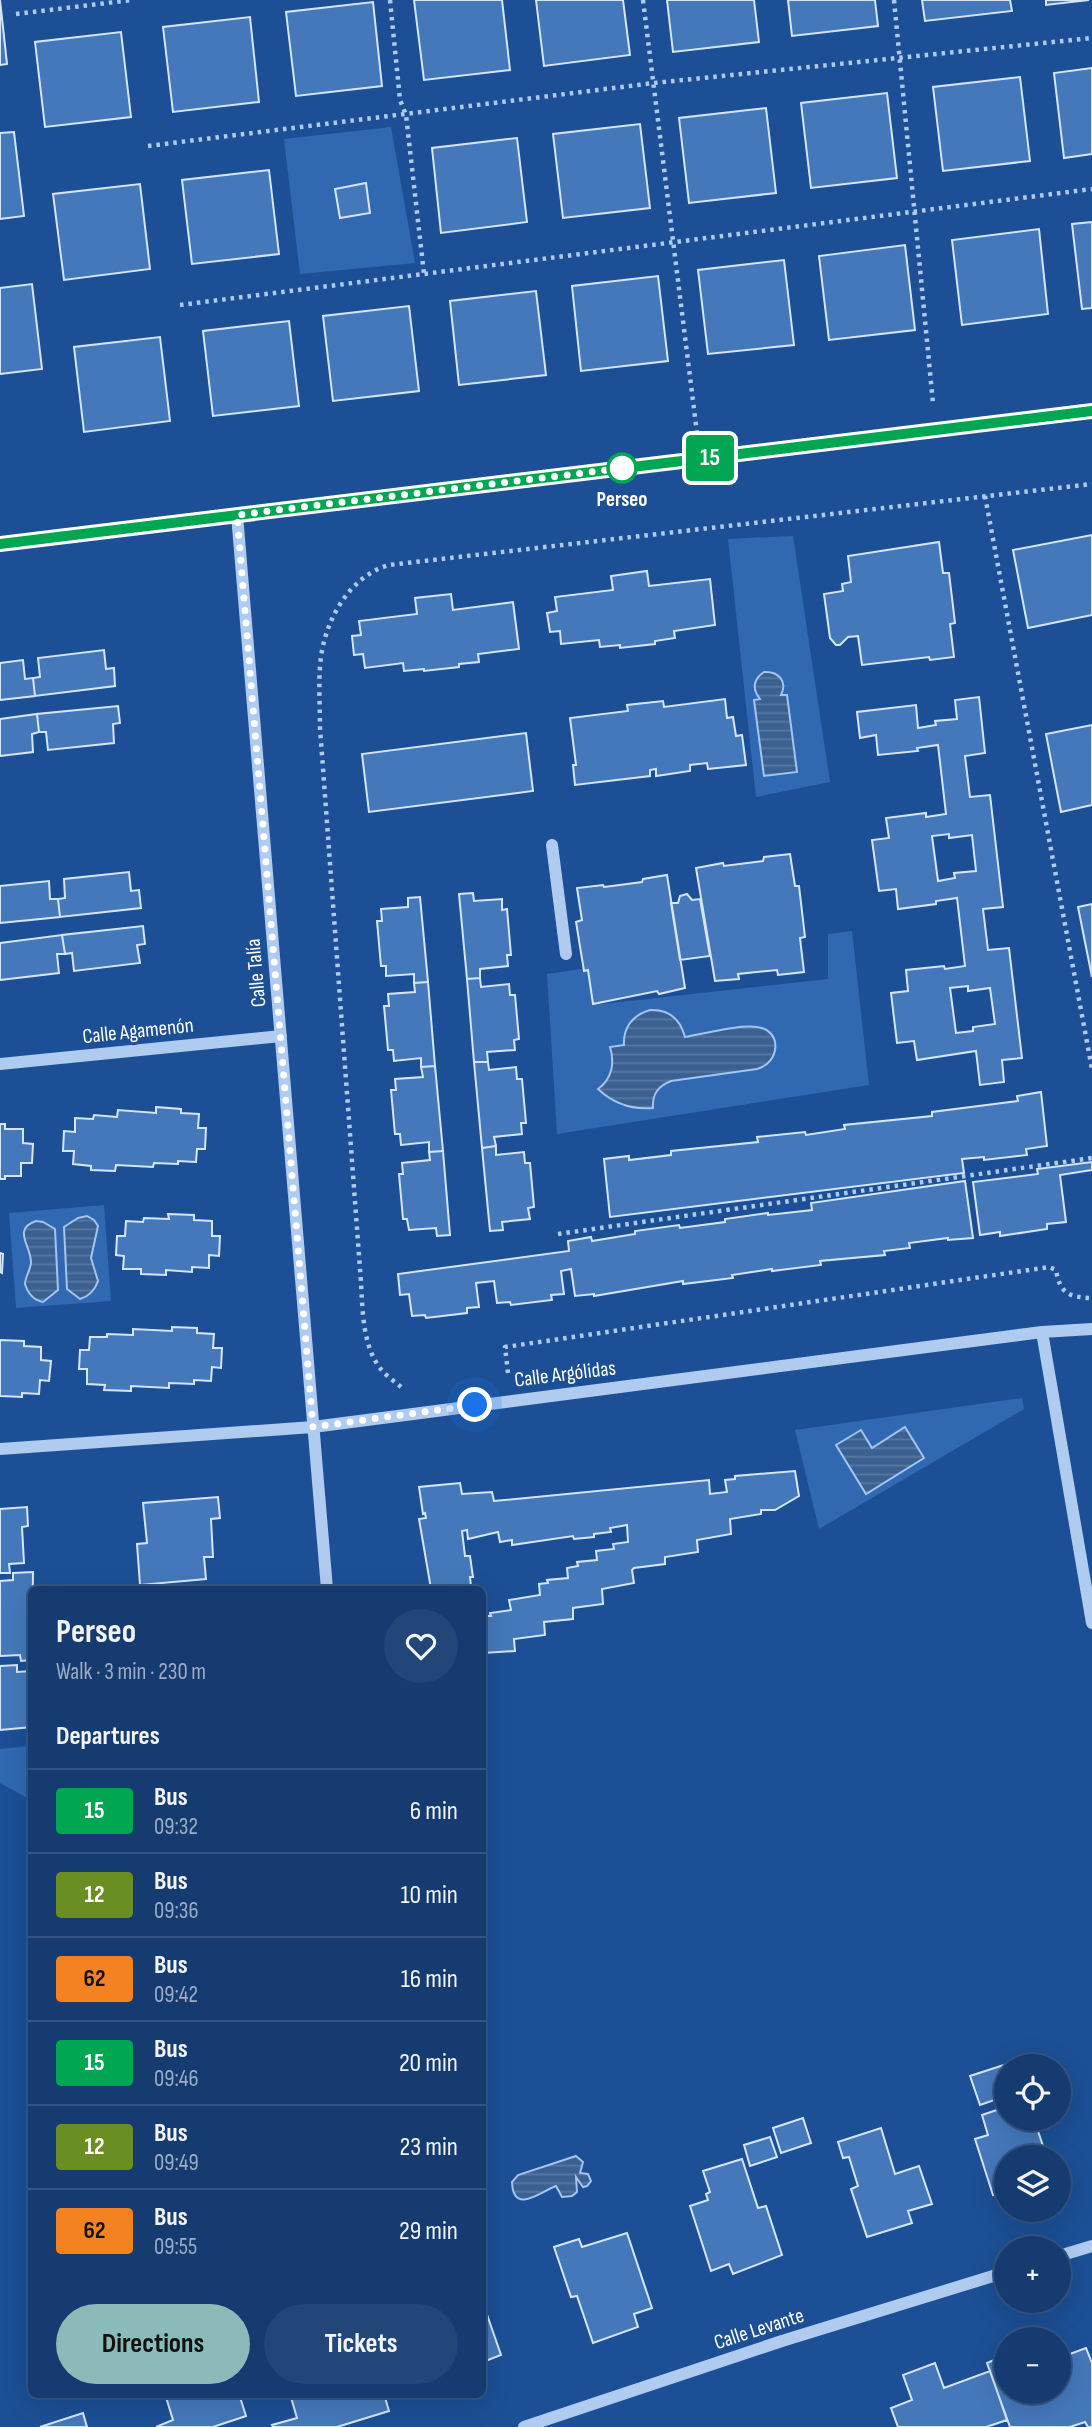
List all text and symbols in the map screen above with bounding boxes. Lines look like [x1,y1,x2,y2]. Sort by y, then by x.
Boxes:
line badge: 15 [678,435,742,481]
text: 15 [700,443,720,472]
marker: Perseo [607,453,637,483]
place label: Perseo [597,487,648,512]
street label: Calle Talía [241,938,271,1008]
street label: Calle Agamenón [81,1013,195,1049]
street label: Calle Argólidas [513,1355,617,1393]
your location [457,1387,492,1422]
button: heart [384,1609,458,1683]
text: Perseo [56,1612,136,1652]
text: Walk · 3 min · 230 m [56,1658,206,1686]
text: Departures [56,1721,160,1752]
text: Bus [154,1782,188,1813]
text: 15 [85,1796,105,1825]
text: 6 min [410,1796,458,1827]
text: 09:32 [154,1813,198,1841]
text: Bus [154,1866,188,1897]
text: 12 [84,1880,105,1909]
text: 10 min [401,1880,458,1911]
text: 09:36 [154,1897,198,1925]
text: Bus [154,1950,188,1981]
text: 62 [84,1964,105,1993]
text: 16 min [401,1964,458,1995]
text: 09:42 [154,1981,198,2009]
text: Bus [154,2034,188,2065]
text: 15 [85,2048,105,2077]
text: 20 min [399,2048,458,2079]
map controls [994,2054,1071,2404]
button: locate [994,2054,1071,2131]
text: 09:46 [154,2065,198,2093]
text: Bus [154,2118,188,2149]
text: 12 [84,2132,105,2161]
text: 23 min [400,2132,458,2163]
button: layers [994,2145,1071,2222]
text: 09:49 [154,2149,199,2177]
text: Bus [154,2202,188,2233]
text: 62 [84,2216,105,2245]
text: 29 min [399,2216,458,2247]
text: 09:55 [154,2233,197,2261]
button: + [994,2236,1071,2313]
street label: Calle Levante [711,2303,807,2355]
button: Directions [56,2304,250,2384]
button: Tickets [264,2304,458,2384]
button: − [994,2327,1071,2404]

